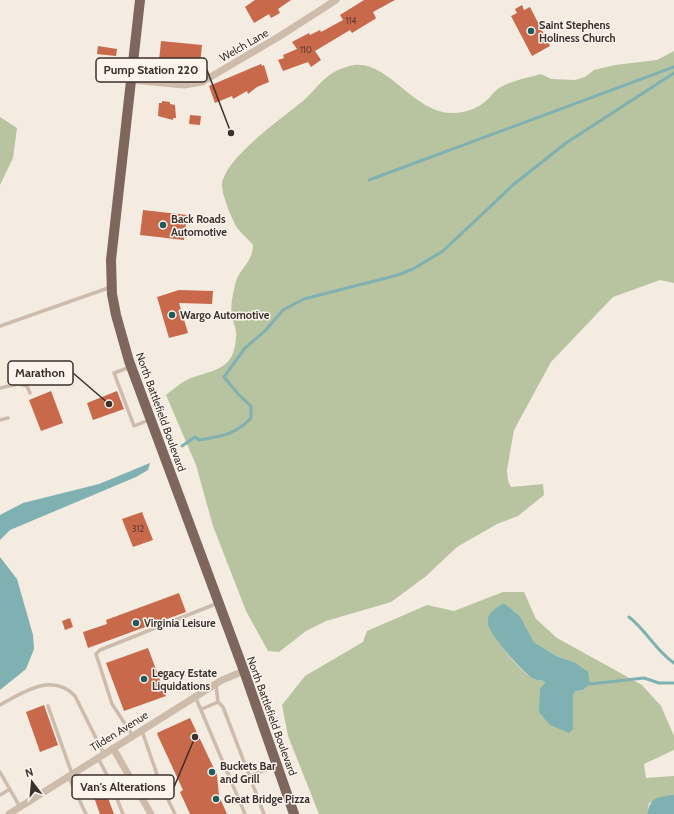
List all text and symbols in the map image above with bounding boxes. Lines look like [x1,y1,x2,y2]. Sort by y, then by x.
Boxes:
house number: 114 [345,15,357,26]
place label: Saint Stephens Holiness Church [539,18,616,45]
street label: Welch Lane [217,25,271,65]
marker: Saint Stephens Holiness Church [526,26,536,36]
house number: 110 [300,44,312,55]
callout: Pump Station 220 [96,58,207,82]
text: Pump Station 220 [104,62,198,77]
place label: Back Roads Automotive [171,212,227,239]
marker: Back Roads Automotive [158,220,168,230]
place label: Wargo Automotive [180,308,270,322]
marker: Wargo Automotive [167,310,177,320]
street label: North Battlefield Boulevard [133,350,189,474]
callout: Marathon [8,361,73,385]
text: Marathon [15,365,65,380]
house number: 312 [132,523,145,534]
place label: Virginia Leisure [144,616,216,630]
marker: Virginia Leisure [131,618,141,628]
street label: North Battlefield Boulevard [244,654,300,778]
place label: Legacy Estate Liquidations [152,666,217,693]
marker: Legacy Estate Liquidations [139,674,149,684]
street label: Tilden Avenue [87,707,151,754]
place label: Buckets Bar and Grill [220,759,276,786]
north arrow [12,762,52,802]
text: N [24,765,35,780]
marker: Buckets Bar and Grill [207,767,217,777]
callout: Van's Alterations [72,775,174,799]
text: Van's Alterations [80,779,166,794]
place label: Great Bridge Pizza [224,792,311,806]
marker: Great Bridge Pizza [211,794,221,804]

